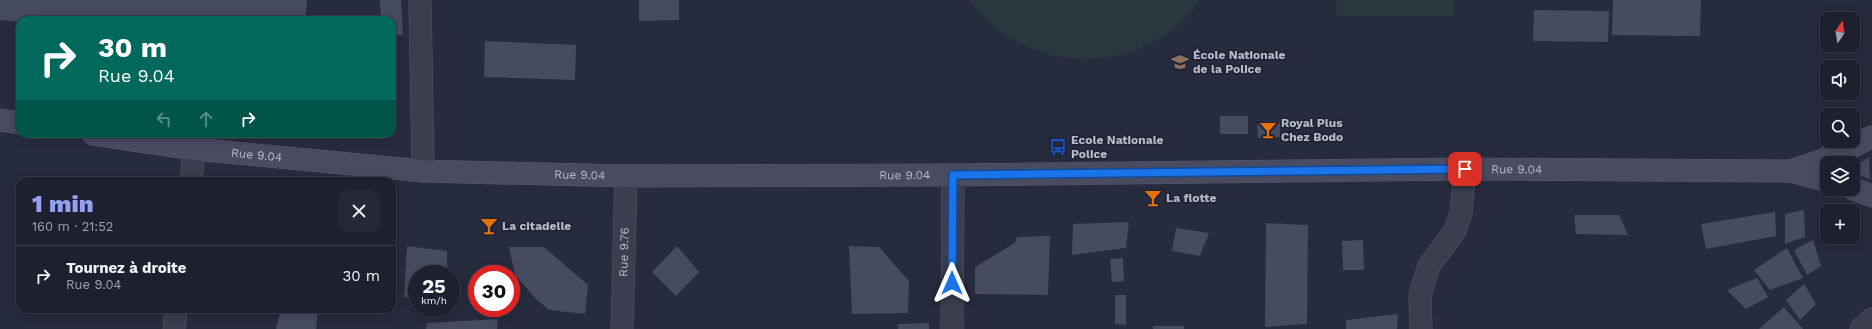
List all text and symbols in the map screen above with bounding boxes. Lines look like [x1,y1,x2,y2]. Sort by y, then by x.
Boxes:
north arrow [1820,12,1860,52]
map controls [1820,12,1860,244]
text: 30 m [98,31,167,64]
icon: right [32,32,84,84]
place label: École Nationale de la Police [1193,48,1286,76]
school or university icon: École Nationale de la Police [1170,52,1190,72]
button: sound [1820,60,1860,100]
text: Rue 9.04 [98,65,175,86]
icon: left [153,108,175,130]
icon: ahead [195,108,217,130]
icon: right [237,108,259,130]
button: search [1820,108,1860,148]
place label: Royal Plus Chez Bodo [1281,116,1343,144]
bar icon: Royal Plus Chez Bodo [1258,120,1278,140]
place label: Ecole Nationale Police [1071,133,1164,161]
bus stop icon: Ecole Nationale Police [1048,137,1068,157]
street label: Rue 9.04 [230,146,283,164]
pin [1448,152,1482,186]
button: layers [1820,156,1860,196]
icon: arrive [1454,158,1476,180]
street label: Rue 9.04 [1491,162,1542,176]
street label: Rue 9.04 [554,167,606,182]
street label: Rue 9.04 [879,168,930,182]
bar icon: La flotte [1143,188,1163,208]
text: 1 min [32,190,94,218]
button: close [338,190,380,232]
place label: La flotte [1166,191,1216,205]
button: + [1820,204,1860,244]
bar icon: La citadelle [479,216,499,236]
text: 160 m · 21:52 [32,219,113,234]
place label: La citadelle [502,219,571,233]
street label: Rue 9.76 [616,227,632,277]
text: Tournez à droite [66,259,186,277]
position arrow [931,262,973,304]
icon: right [32,265,54,287]
speed limit sign: 30 [468,265,520,317]
text: 30 m [343,267,380,285]
text: 25 [422,274,446,298]
text: Rue 9.04 [66,277,121,292]
text: km/h [421,295,447,306]

